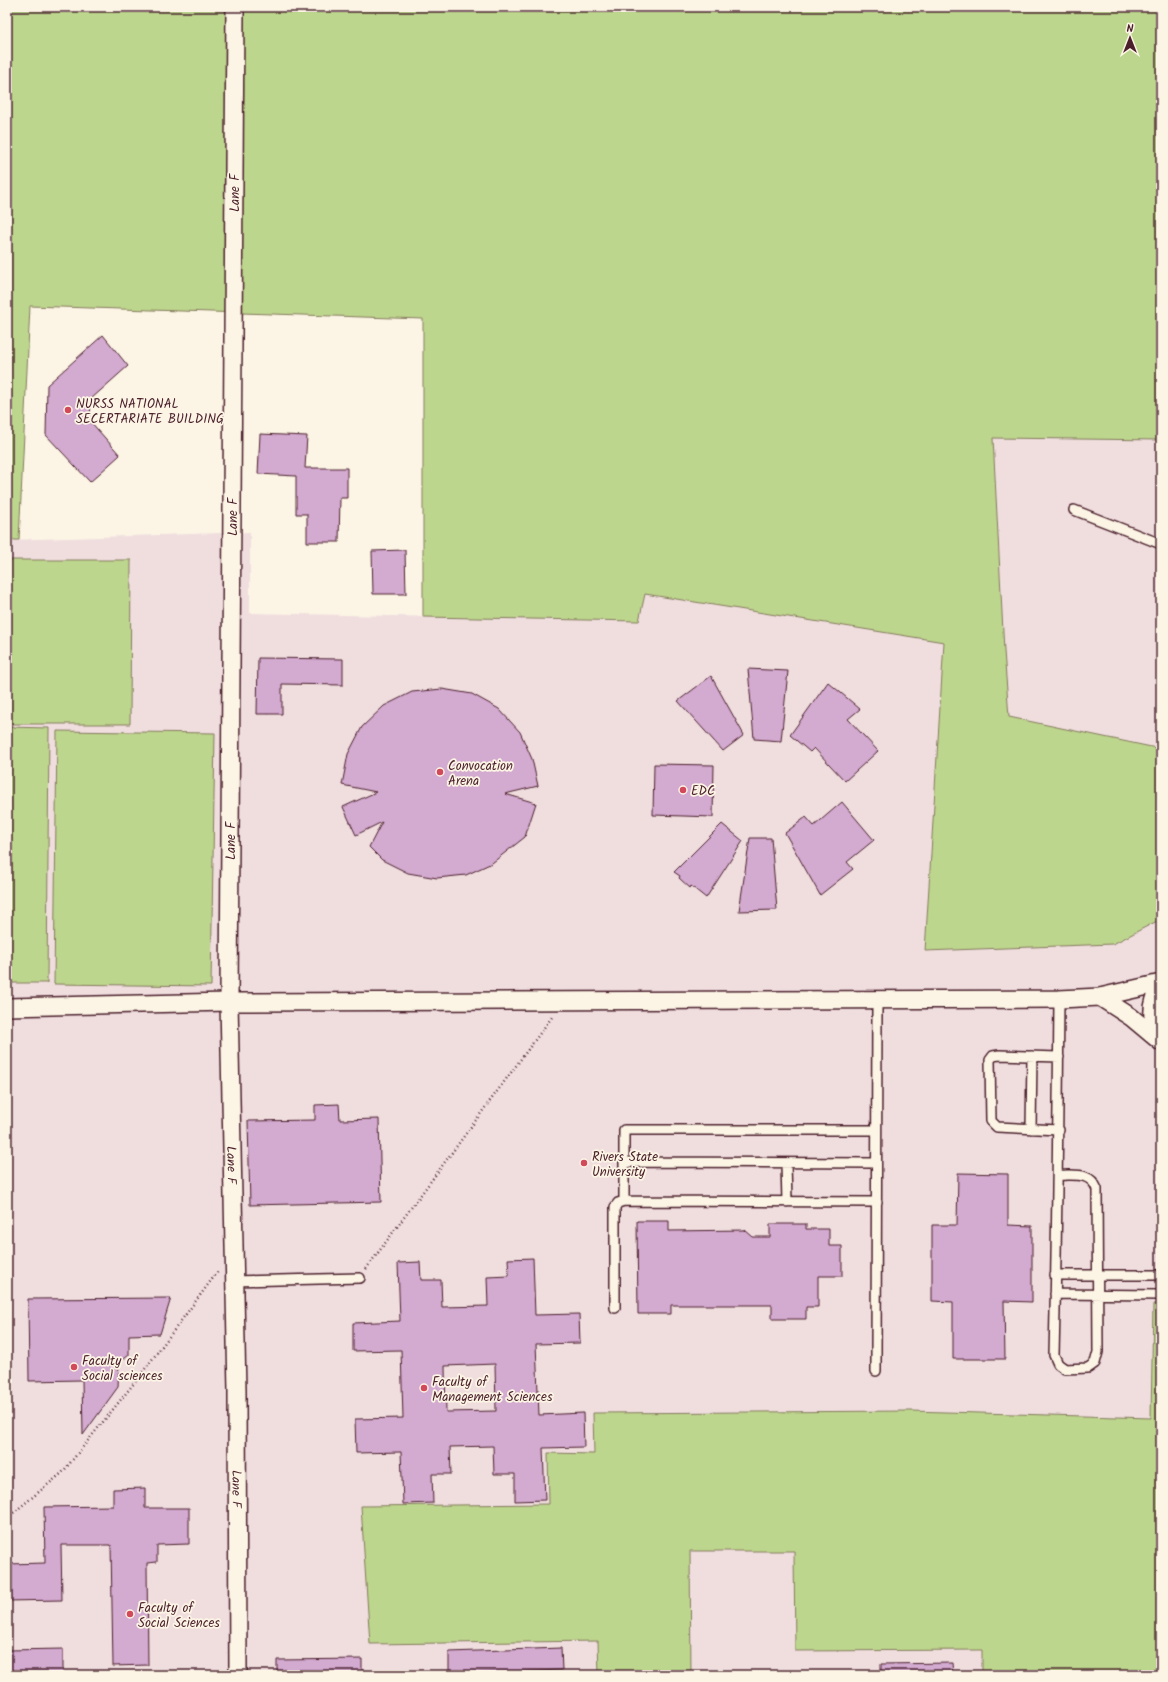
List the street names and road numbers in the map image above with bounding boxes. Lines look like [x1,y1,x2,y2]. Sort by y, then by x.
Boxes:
street label: Lane F [225,173,246,212]
street label: Lane F [223,497,244,536]
street label: Lane F [221,821,242,860]
street label: Lane F [220,1146,242,1185]
street label: Lane F [225,1470,246,1509]

